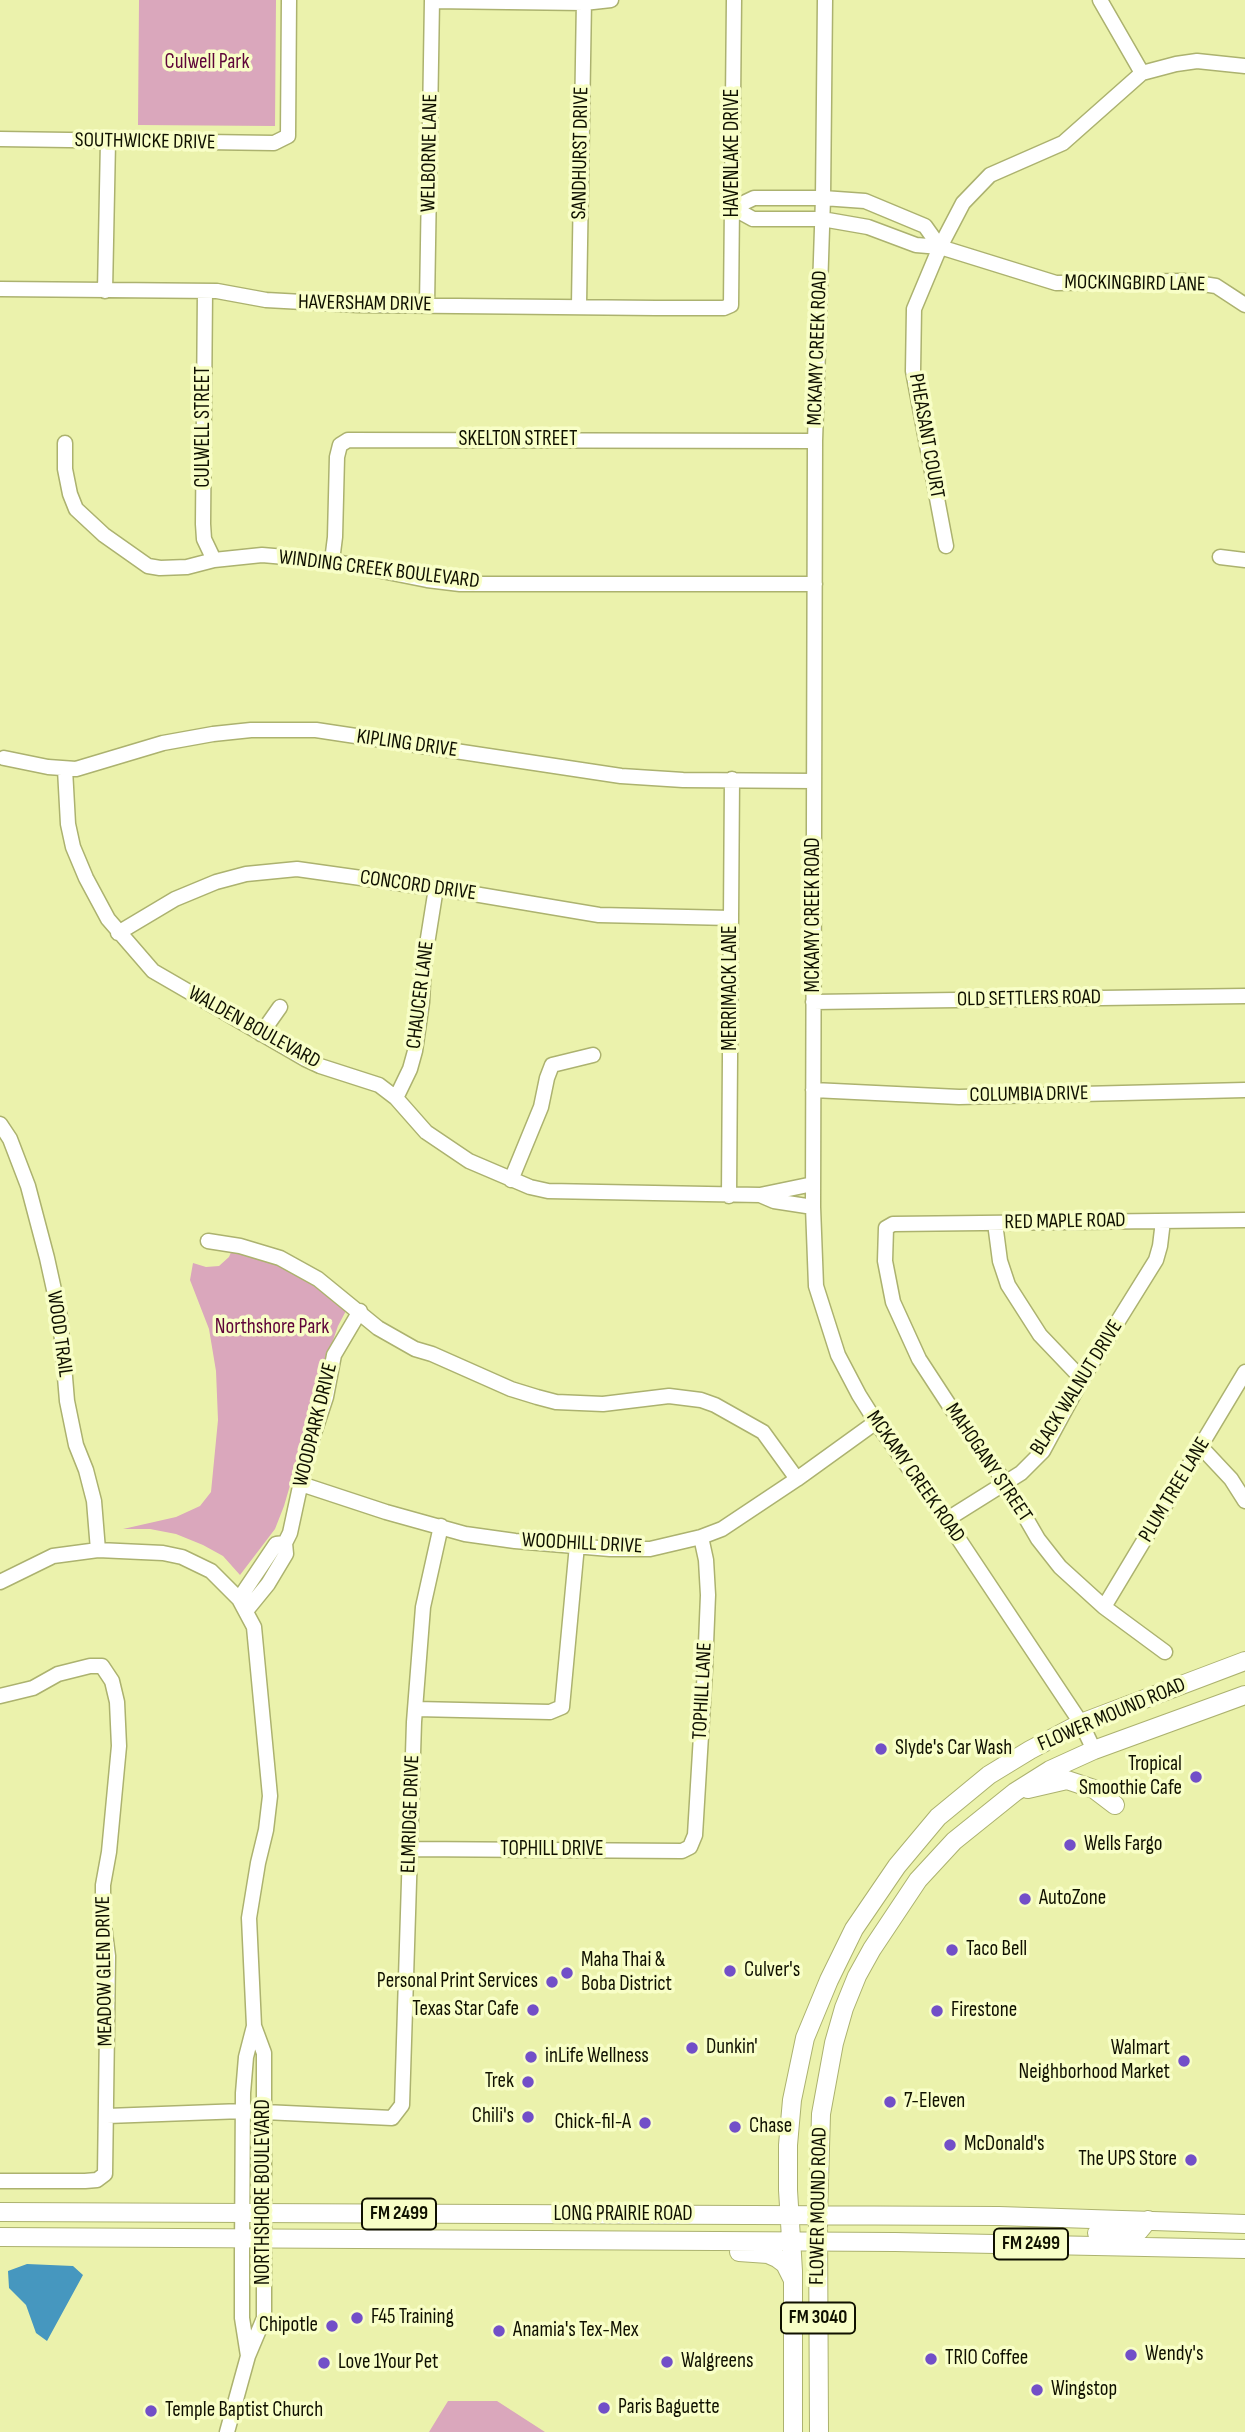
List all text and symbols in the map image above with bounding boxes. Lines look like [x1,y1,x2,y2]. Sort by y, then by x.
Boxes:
park label: Culwell Park [165,50,249,76]
street label: SANDHURST DRIVE [567,86,595,220]
street label: HAVENLAKE DRIVE [720,89,746,217]
street label: WELBORNE LANE [416,94,444,212]
street label: SOUTHWICKE DRIVE [74,128,216,156]
street label: MCKAMY CREEK ROAD [803,270,833,426]
street label: MOCKINGBIRD LANE [1064,270,1206,298]
street label: HAVERSHAM DRIVE [298,290,432,318]
street label: CULWELL STREET [191,366,217,488]
street label: PHEASANT COURT [903,372,949,500]
street label: SKELTON STREET [459,427,577,453]
street label: WINDING CREEK BOULEVARD [277,545,481,595]
street label: KIPLING DRIVE [355,724,459,764]
street label: MCKAMY CREEK ROAD [801,838,827,992]
street label: CONCORD DRIVE [358,865,478,907]
street label: MERRIMACK LANE [718,925,744,1051]
street label: CHAUCER LANE [402,940,440,1050]
street label: WALDEN BOULEVARD [183,981,325,1075]
street label: OLD SETTLERS ROAD [957,985,1101,1013]
street label: COLUMBIA DRIVE [969,1081,1089,1109]
street label: RED MAPLE ROAD [1004,1208,1126,1236]
street label: WOOD TRAIL [40,1289,78,1379]
park label: Northshore Park [215,1315,329,1341]
street label: BLACK WALNUT DRIVE [1025,1316,1129,1460]
street label: WOODPARK DRIVE [288,1360,344,1490]
street label: MAHOGANY STREET [939,1399,1037,1527]
street label: MCKAMY CREEK ROAD [860,1406,970,1548]
street label: PLUM TREE LANE [1134,1433,1216,1547]
street label: WOODHILL DRIVE [521,1528,643,1560]
street label: TOPHILL LANE [688,1642,718,1740]
street label: FLOWER MOUND ROAD [1034,1673,1190,1757]
place label: Slyde's Car Wash [895,1736,1012,1762]
marker: Slyde's Car Wash [873,1741,889,1757]
place label: Tropical Smoothie Cafe [1079,1752,1182,1802]
street label: ELMRIDGE DRIVE [396,1755,426,1873]
marker: Tropical Smoothie Cafe [1188,1769,1204,1785]
place label: Wells Fargo [1084,1832,1163,1858]
street label: TOPHILL DRIVE [500,1837,604,1863]
marker: Wells Fargo [1062,1837,1078,1853]
place label: AutoZone [1039,1886,1106,1912]
marker: AutoZone [1017,1891,1033,1907]
street label: MEADOW GLEN DRIVE [91,1895,119,2047]
place label: Taco Bell [966,1937,1027,1963]
marker: Taco Bell [944,1942,960,1958]
place label: Maha Thai & Boba District [581,1948,672,1998]
place label: Culver's [744,1958,800,1984]
marker: Culver's [722,1963,738,1979]
marker: Maha Thai & Boba District [559,1965,575,1981]
place label: Personal Print Services [377,1969,538,1995]
marker: Personal Print Services [544,1974,560,1990]
place label: Texas Star Cafe [412,1997,519,2023]
place label: Firestone [951,1998,1017,2024]
marker: Texas Star Cafe [525,2002,541,2018]
marker: Firestone [929,2003,945,2019]
place label: Dunkin' [706,2035,758,2061]
place label: Walmart Neighborhood Market [1019,2036,1170,2086]
marker: Dunkin' [684,2040,700,2056]
place label: inLife Wellness [545,2044,649,2070]
marker: inLife Wellness [523,2049,539,2065]
marker: Walmart Neighborhood Market [1176,2053,1192,2069]
place label: Trek [485,2069,514,2095]
marker: Trek [520,2074,536,2090]
place label: 7-Eleven [904,2089,965,2115]
marker: 7-Eleven [882,2094,898,2110]
street label: NORTHSHORE BOULEVARD [251,2099,277,2285]
place label: Chili's [472,2104,514,2130]
marker: Chili's [520,2109,536,2125]
place label: Chick-fil-A [554,2110,631,2136]
place label: Chase [749,2114,792,2140]
marker: Chick-fil-A [637,2115,653,2131]
marker: Chase [727,2119,743,2135]
street label: FLOWER MOUND ROAD [805,2127,833,2285]
place label: McDonald's [964,2132,1044,2158]
marker: McDonald's [942,2137,958,2153]
place label: The UPS Store [1078,2147,1177,2173]
marker: The UPS Store [1183,2152,1199,2168]
road number: FM 2499 [362,2198,436,2230]
street label: LONG PRAIRIE ROAD [553,2202,693,2228]
road number: FM 2499 [994,2228,1068,2260]
road number: FM 3040 [781,2302,855,2334]
place label: F45 Training [371,2305,454,2331]
marker: F45 Training [349,2310,365,2326]
place label: Chipotle [259,2313,318,2339]
marker: Chipotle [324,2318,340,2334]
place label: Anamia's Tex-Mex [513,2318,639,2344]
marker: Anamia's Tex-Mex [491,2323,507,2339]
place label: Wendy's [1145,2342,1203,2368]
place label: TRIO Coffee [945,2346,1028,2372]
marker: Wendy's [1123,2347,1139,2363]
place label: Walgreens [681,2349,754,2375]
place label: Love 1Your Pet [338,2350,438,2376]
marker: TRIO Coffee [923,2351,939,2367]
marker: Walgreens [659,2354,675,2370]
marker: Love 1Your Pet [316,2355,332,2371]
place label: Wingstop [1051,2377,1117,2403]
marker: Wingstop [1029,2382,1045,2398]
place label: Paris Baguette [618,2395,720,2421]
place label: Temple Baptist Church [165,2398,323,2424]
marker: Paris Baguette [596,2400,612,2416]
marker: Temple Baptist Church [143,2403,159,2419]

